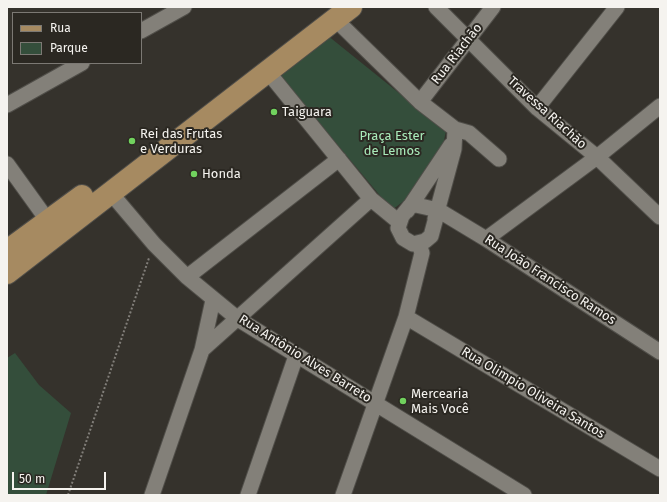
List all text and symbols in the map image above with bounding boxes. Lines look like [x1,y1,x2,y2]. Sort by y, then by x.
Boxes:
legend [12,12,142,64]
street label: Rua Riachão [428,20,486,88]
text: Rua [50,21,71,35]
text: Parque [50,41,88,55]
street label: Travessa Riachão [504,74,590,152]
place label: Taiguara [282,104,332,120]
marker: Taiguara [269,107,279,117]
place label: Rei das Frutas e Verduras [140,126,222,157]
park label: Praça Ester de Lemos [359,128,425,159]
marker: Rei das Frutas e Verduras [127,136,137,146]
place label: Honda [202,166,241,182]
marker: Honda [189,169,199,179]
street label: Rua João Francisco Ramos [482,232,618,328]
street label: Rua Antônio Alves Barreto [236,312,374,406]
street label: Rua Olimpio Oliveira Santos [458,344,608,442]
place label: Mercearia Mais Você [411,386,469,417]
marker: Mercearia Mais Você [398,396,408,406]
scale bar [14,464,108,490]
text: 50 m [19,472,45,486]

